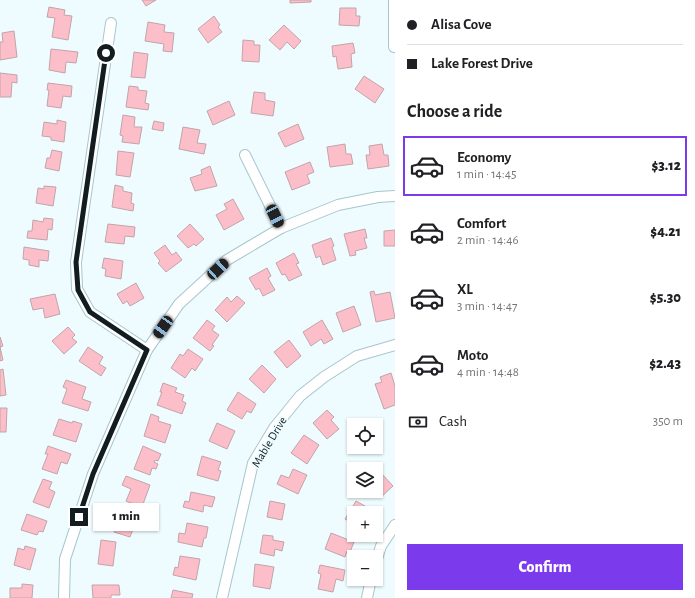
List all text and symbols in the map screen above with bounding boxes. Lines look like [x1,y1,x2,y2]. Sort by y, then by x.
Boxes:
text: Alisa Cove [431,17,492,32]
route start [97,44,115,62]
text: Lake Forest Drive [431,56,533,71]
text: Choose a ride [407,103,502,121]
icon: car [409,148,445,184]
text: Economy [457,150,511,165]
text: $3.12 [651,158,681,173]
text: 1 min · 14:45 [457,168,517,181]
car [264,203,286,229]
icon: car [409,214,445,250]
text: Comfort [457,216,506,231]
text: $4.21 [650,224,681,239]
text: 2 min · 14:46 [457,234,519,247]
car [205,256,231,282]
icon: car [409,280,445,316]
text: XL [457,282,473,297]
text: $5.30 [650,290,681,305]
text: 3 min · 14:47 [457,300,517,313]
car [151,314,175,340]
icon: car [409,346,445,382]
text: Moto [457,348,489,363]
text: $2.43 [649,356,681,371]
text: 4 min · 14:48 [457,366,519,379]
icon: cash [407,411,429,433]
text: Cash [439,414,467,429]
street label: Mable Drive [249,415,289,469]
text: 350 m [653,415,683,428]
map controls [347,418,383,586]
button: locate [347,418,383,454]
button: layers [347,462,383,498]
callout: 1 min [93,503,159,531]
button: + [347,506,383,542]
route end [70,508,88,526]
text: 1 min [112,510,140,523]
button: Confirm [407,544,683,590]
button: − [347,550,383,586]

